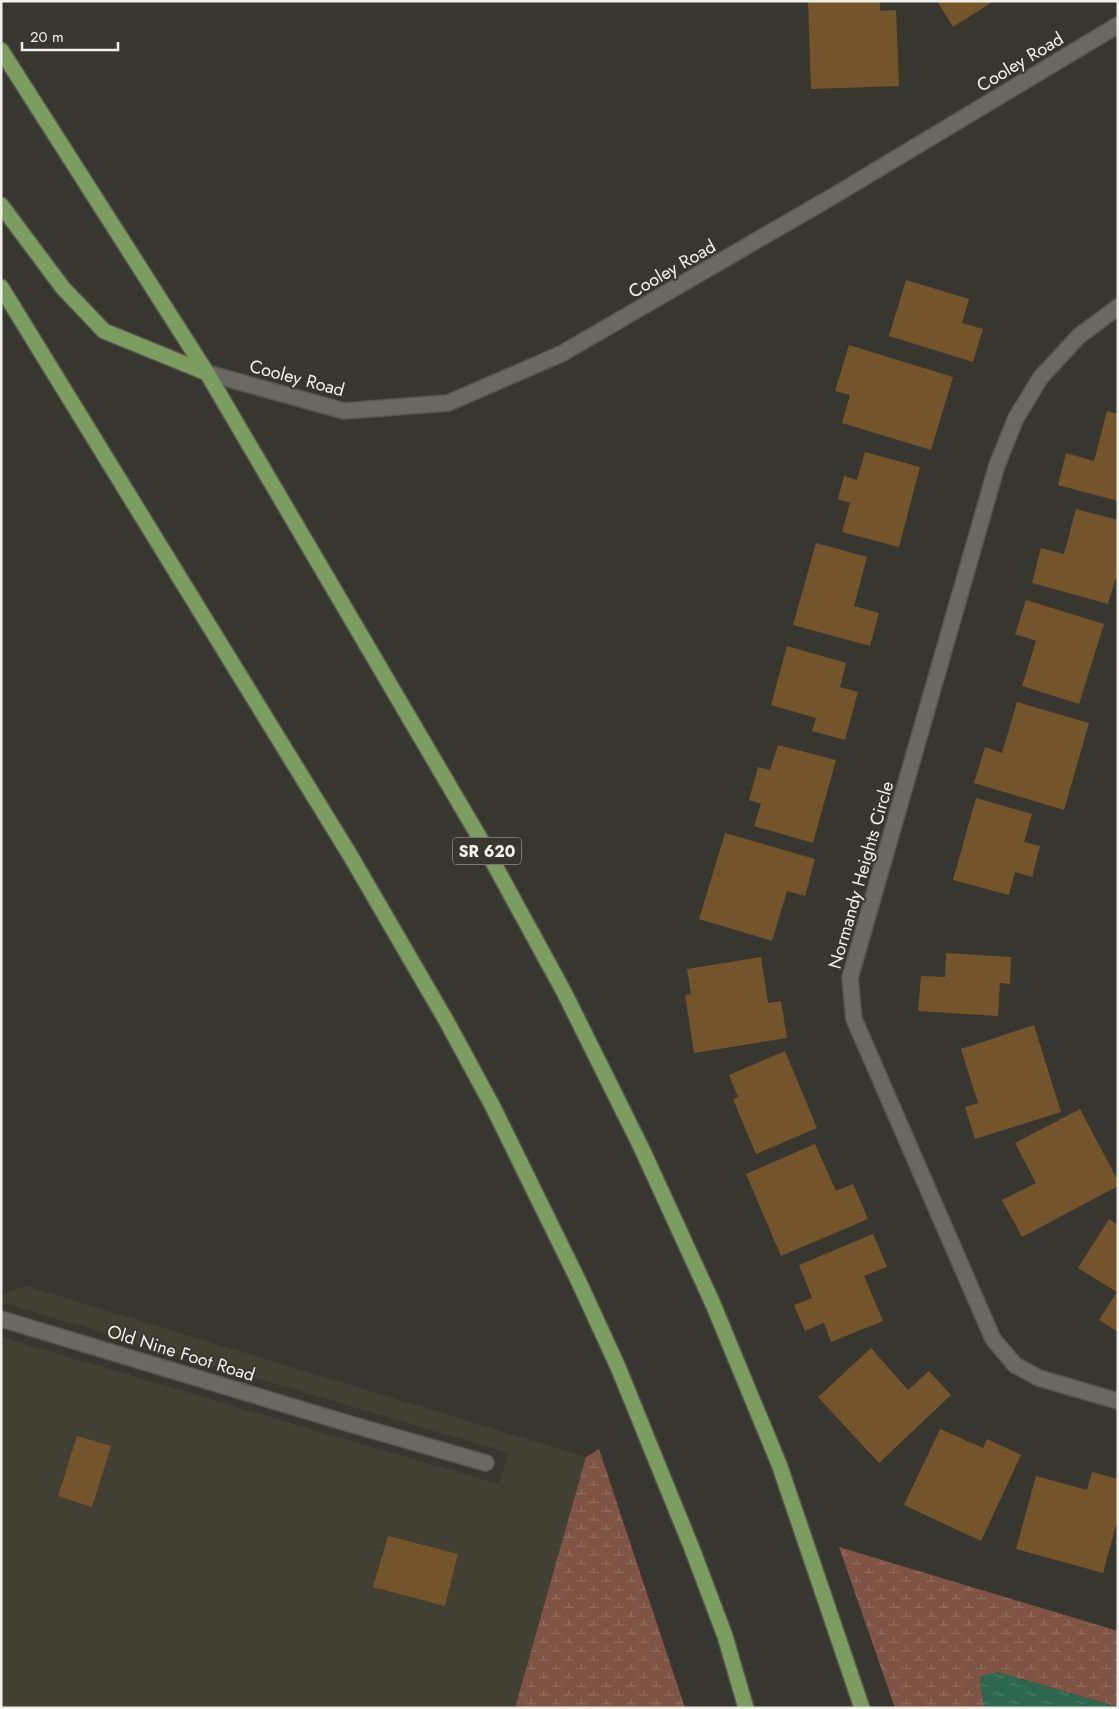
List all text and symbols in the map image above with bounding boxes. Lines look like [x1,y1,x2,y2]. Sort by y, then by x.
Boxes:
scale bar [22,20,119,52]
text: 20 m [30,26,64,48]
street label: Cooley Road [972,26,1068,98]
street label: Cooley Road [623,233,721,305]
street label: Cooley Road [247,353,347,403]
street label: Normandy Heights Circle [822,778,900,972]
road number: SR 620 [453,838,521,864]
street label: Old Nine Foot Road [104,1318,258,1388]

